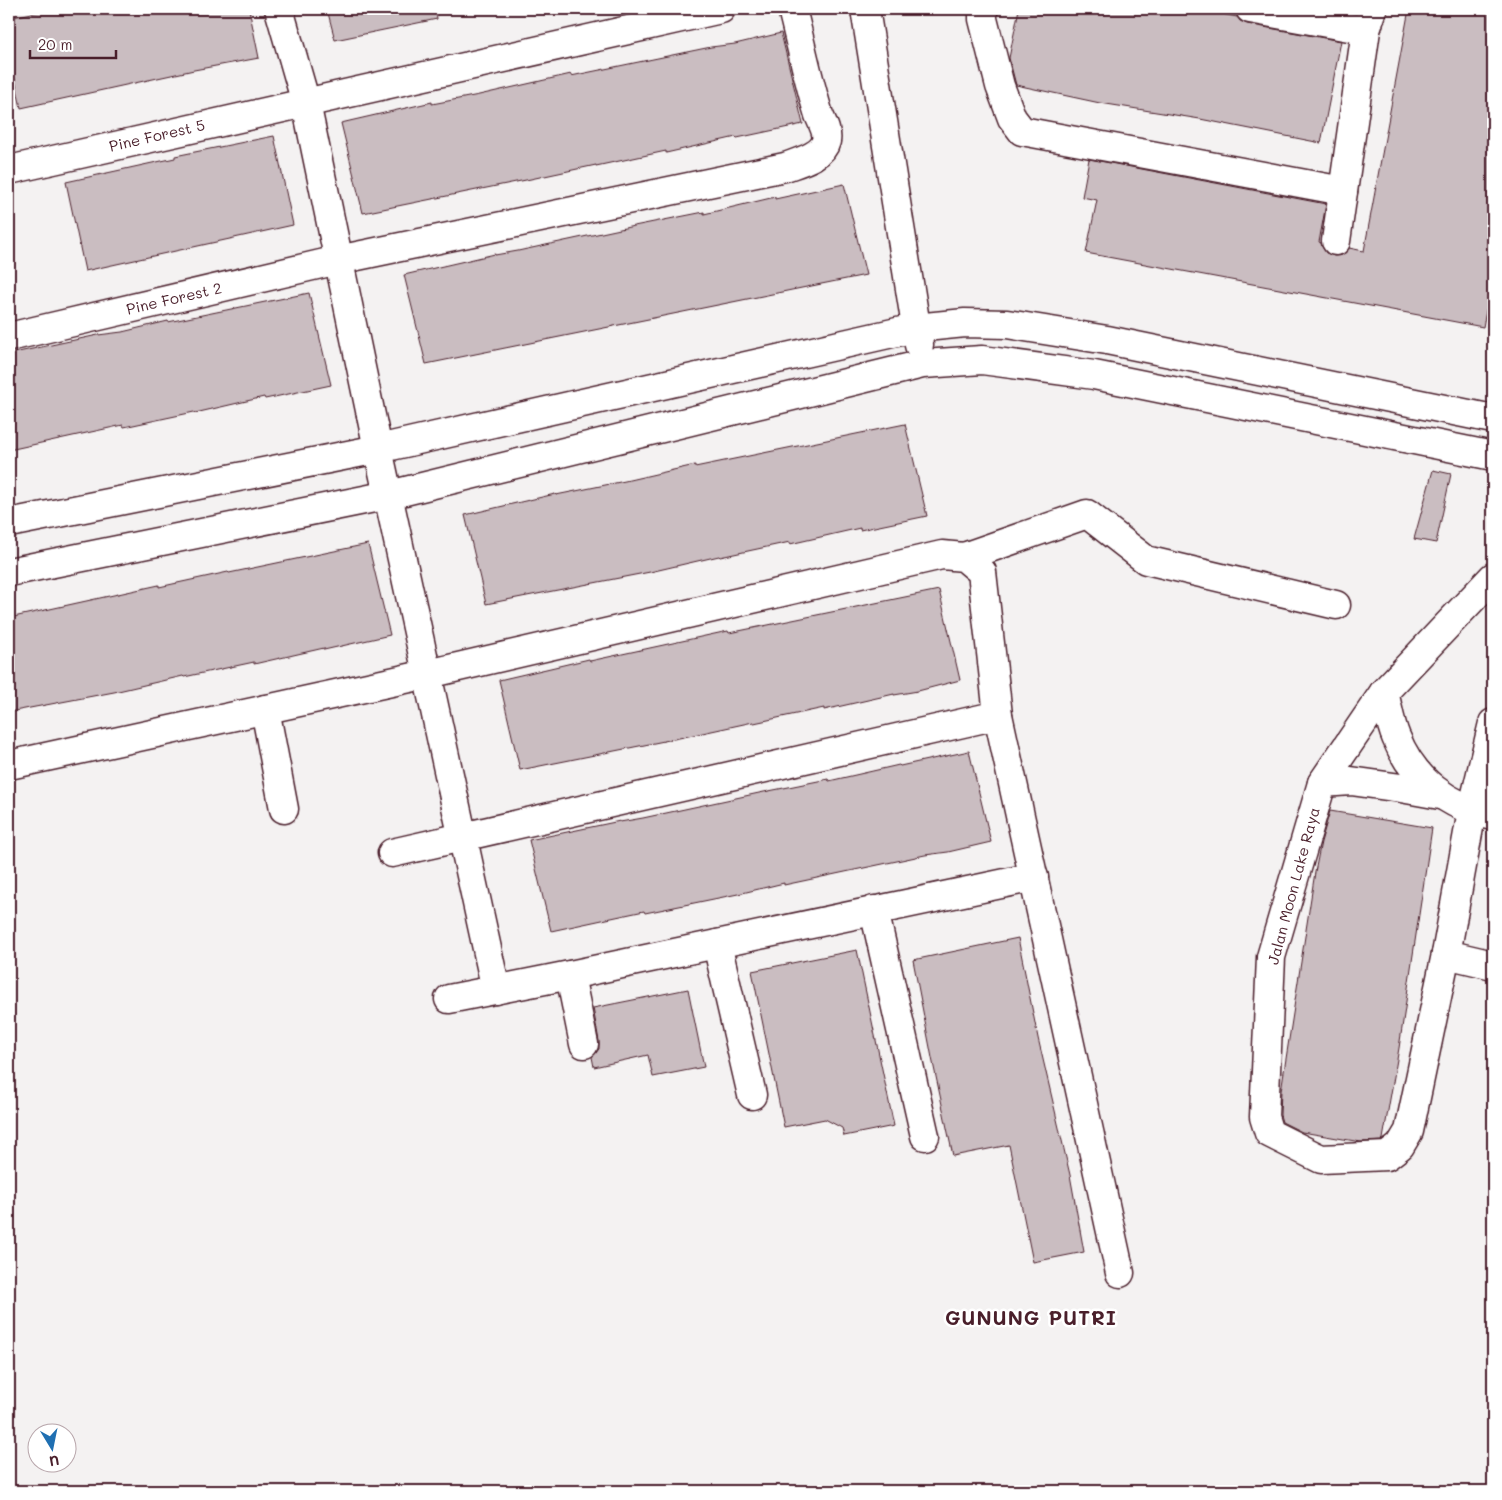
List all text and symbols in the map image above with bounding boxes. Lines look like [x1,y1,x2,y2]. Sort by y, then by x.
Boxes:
scale bar [30,28,116,60]
text: 20 m [38,34,72,54]
street label: Pine Forest 5 [107,114,207,156]
street label: Pine Forest 2 [124,277,223,319]
street label: Jalan Moon Lake Raya [1262,805,1324,967]
district label: GUNUNG PUTRI [945,1304,1117,1330]
north arrow [28,1422,78,1472]
text: U [48,1451,61,1472]

